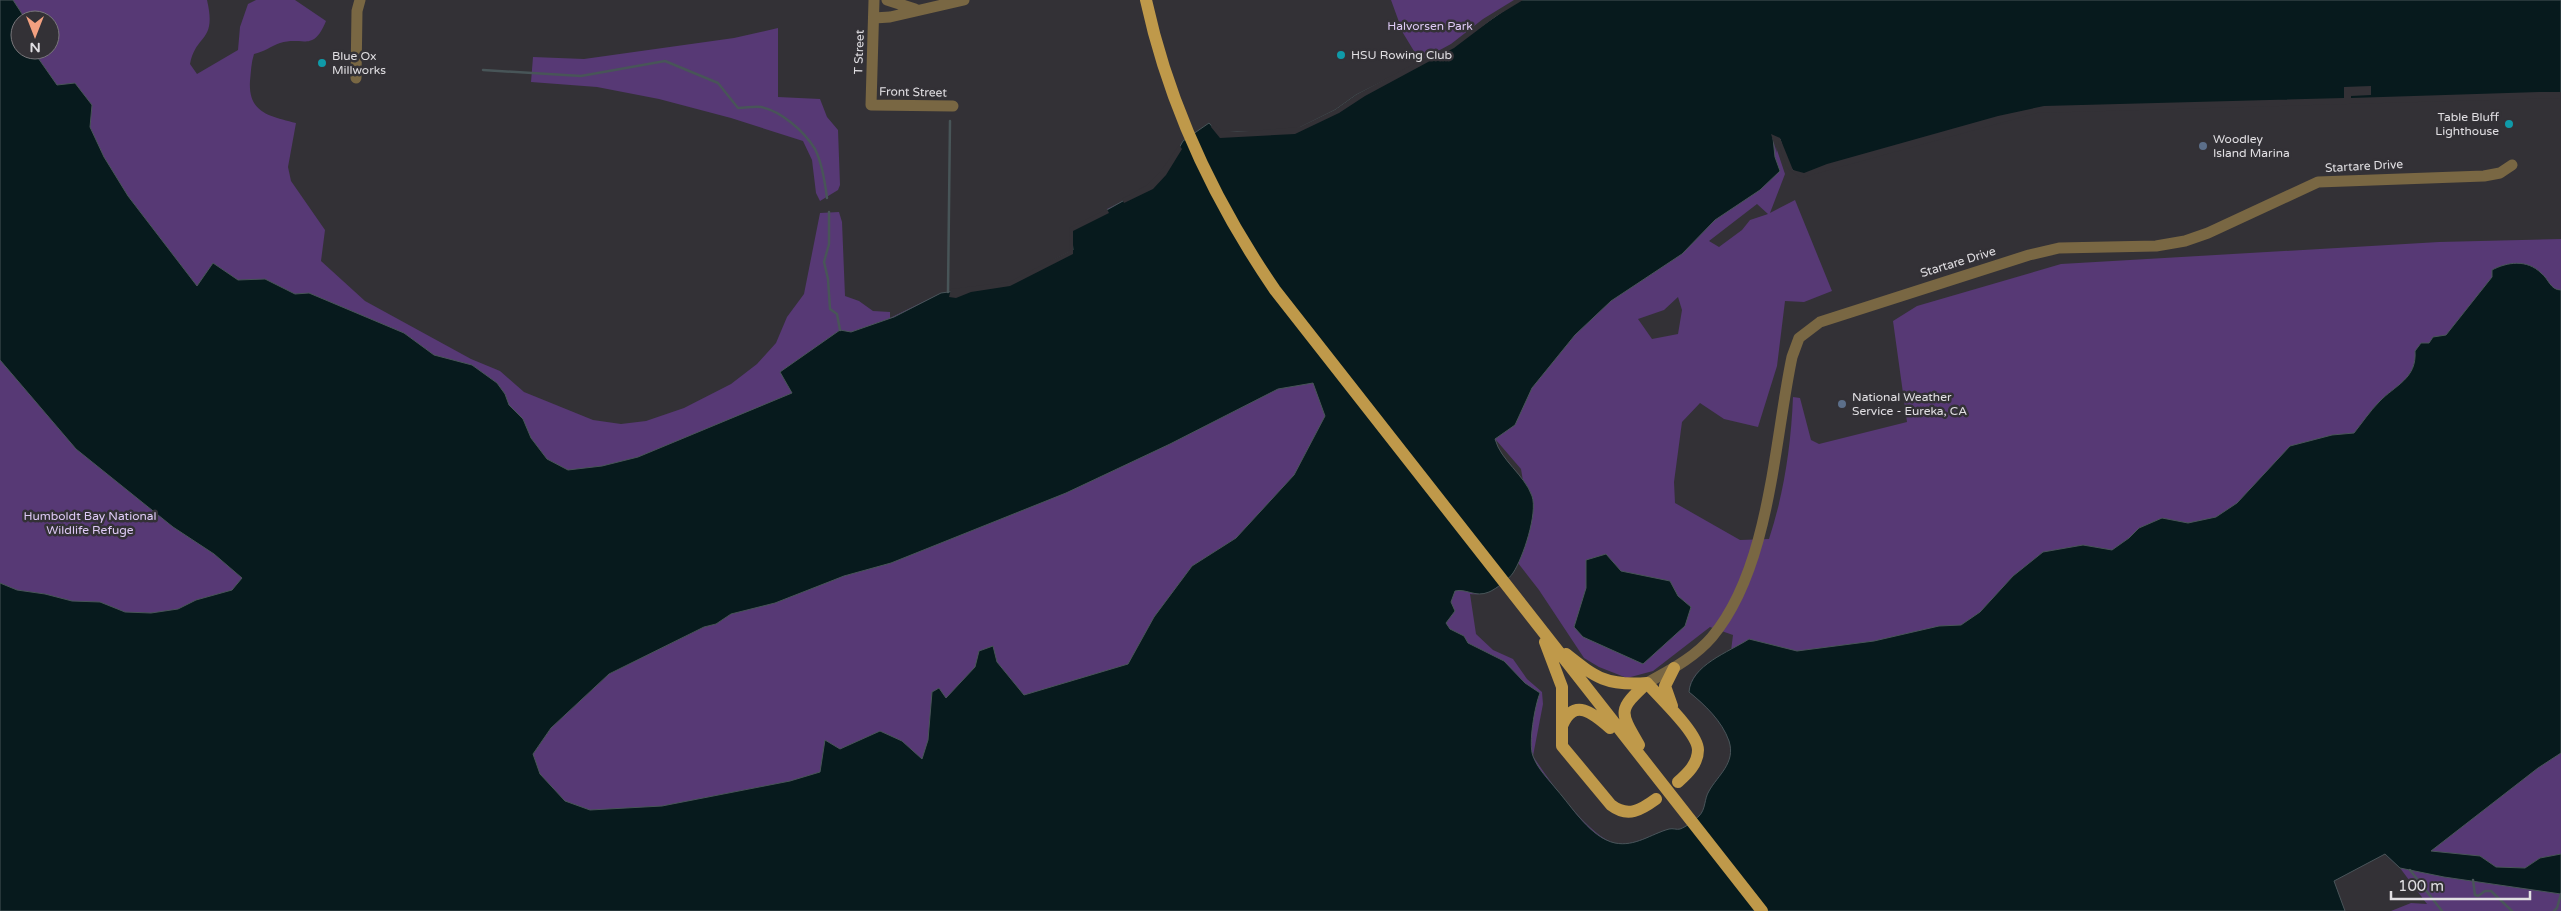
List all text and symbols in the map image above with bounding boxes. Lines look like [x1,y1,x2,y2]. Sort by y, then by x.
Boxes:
north arrow [10,10,60,60]
park label: Halvorsen Park [1387,19,1473,33]
street label: T Street [851,29,867,75]
text: N [29,39,41,56]
place label: HSU Rowing Club [1351,48,1452,62]
place label: Blue Ox Millworks [332,49,386,77]
marker: HSU Rowing Club [1335,49,1347,61]
marker: Blue Ox Millworks [316,57,328,69]
street label: Front Street [879,84,947,100]
place label: Table Bluff Lighthouse [2435,110,2500,138]
marker: Table Bluff Lighthouse [2503,118,2515,130]
place label: Woodley Island Marina [2213,132,2290,160]
marker: Woodley Island Marina [2197,140,2209,152]
street label: Startare Drive [2325,157,2404,175]
street label: Startare Drive [1919,244,1998,280]
place label: National Weather Service - Eureka, CA [1852,390,1967,418]
marker: National Weather Service - Eureka, CA [1836,398,1848,410]
park label: Humboldt Bay National Wildlife Refuge [23,509,157,537]
scale bar [2391,868,2530,900]
text: 100 m [2398,877,2444,895]

